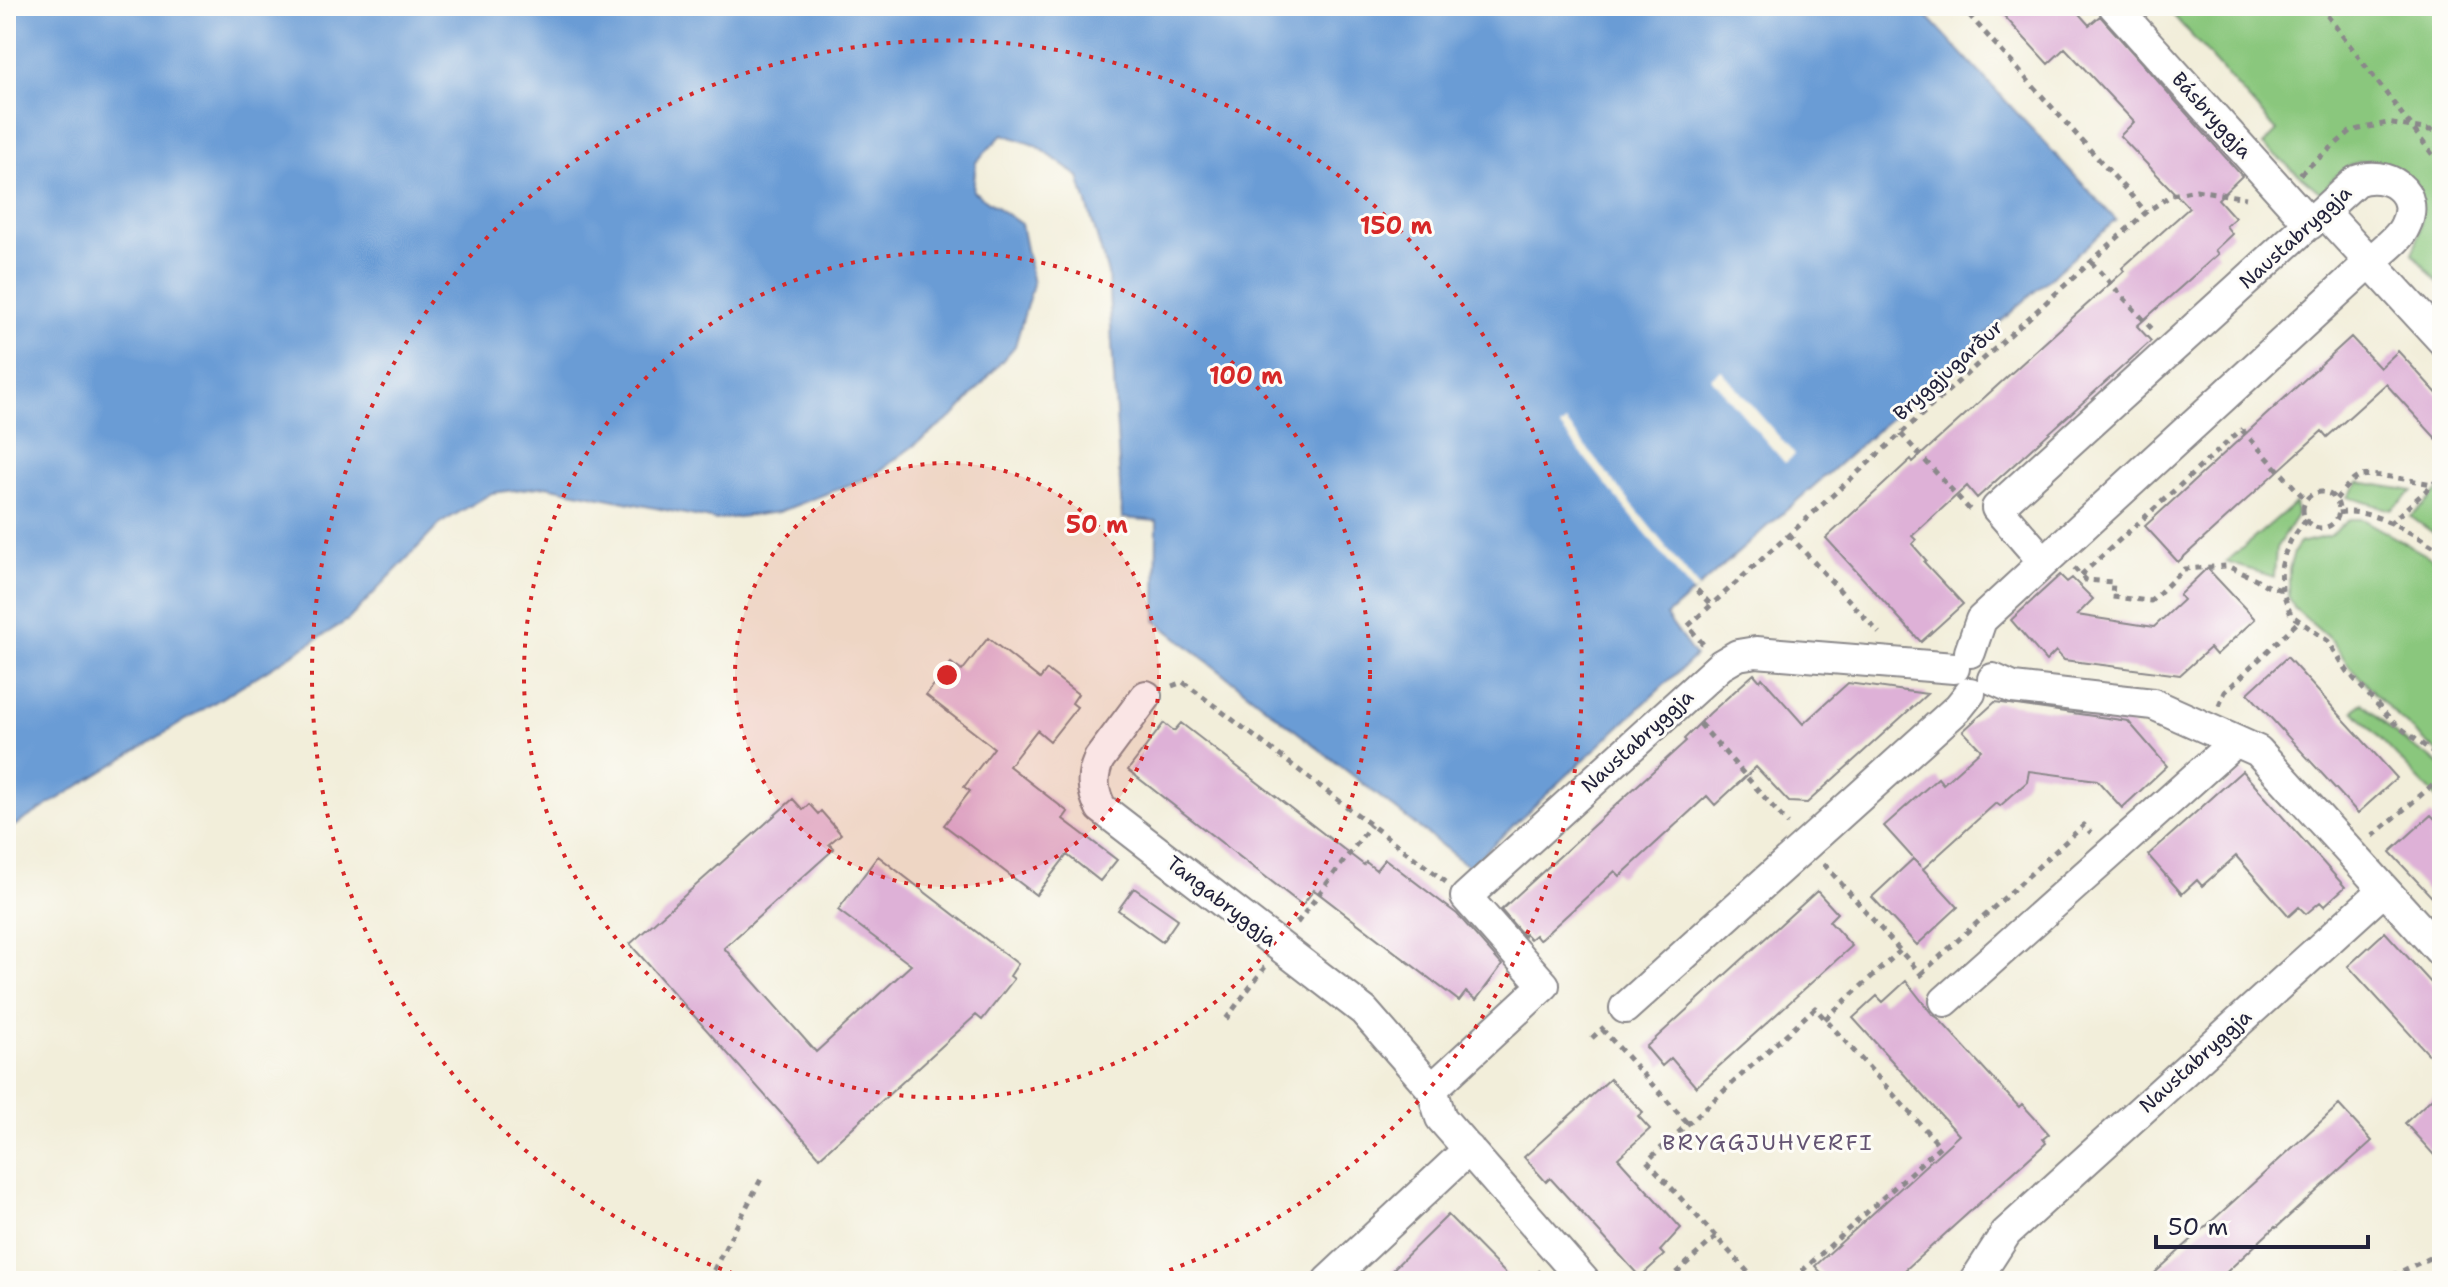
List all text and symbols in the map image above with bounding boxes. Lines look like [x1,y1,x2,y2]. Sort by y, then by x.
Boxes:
street label: Básbryggja [2166,66,2258,164]
street label: Naustabryggja [2233,179,2357,294]
text: 150 m [1360,210,1432,242]
street label: Bryggjugarður [1888,314,2008,426]
text: 100 m [1209,360,1283,392]
text: 50 m [1066,509,1128,541]
centre of rings [933,661,961,689]
street label: Naustabryggja [1575,683,1699,798]
street label: Tangabryggja [1162,850,1283,953]
street label: Naustabryggja [2133,1003,2257,1118]
district label: BRYGGJUHVERFI [1662,1128,1874,1157]
scale bar [2156,1199,2368,1249]
text: 50 m [2168,1211,2228,1243]

